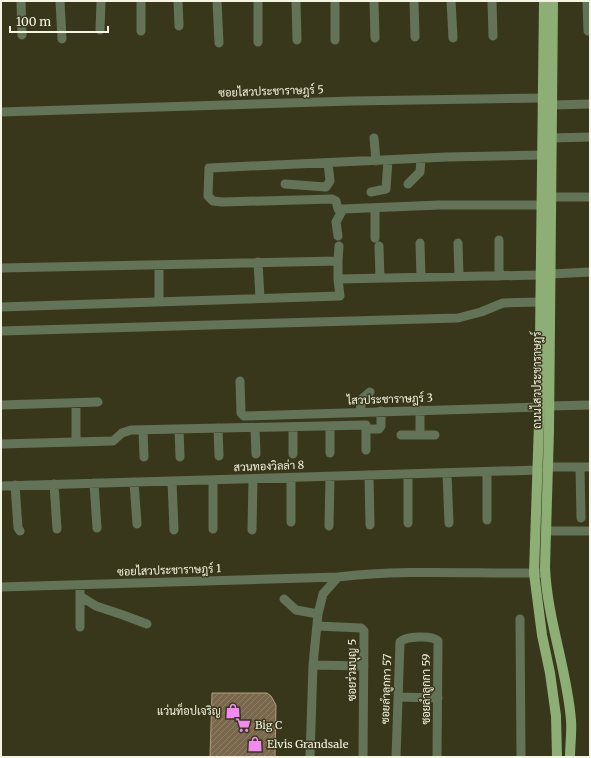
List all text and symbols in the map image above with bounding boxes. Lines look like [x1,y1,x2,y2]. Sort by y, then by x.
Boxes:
scale bar [10,8,108,34]
text: 100 m [16,14,51,29]
street label: ซอยไสวประชาราษฎร์ 5 [218,81,324,101]
street label: ถนนไสวประชาราษฎร์ [529,331,545,429]
street label: ไสวประชาราษฎร์ 3 [346,390,433,409]
street label: สวนทองวิลล่า 8 [233,458,305,474]
street label: ซอยไสวประชาราษฎร์ 1 [117,560,221,580]
street label: ซอยร่วมบุญ 5 [345,639,361,701]
street label: ซอยลำลูกกา 59 [419,653,434,724]
street label: ซอยลำลูกกา 57 [378,654,395,724]
place label: แว่นท็อปเจริญ [157,702,221,718]
shop icon: แว่นท็อปเจริญ [224,702,242,720]
supermarket icon: Big C [234,716,252,734]
place label: Big C [255,718,282,732]
shop icon: Elvis Grandsale [246,735,264,753]
place label: Elvis Grandsale [267,737,349,751]

